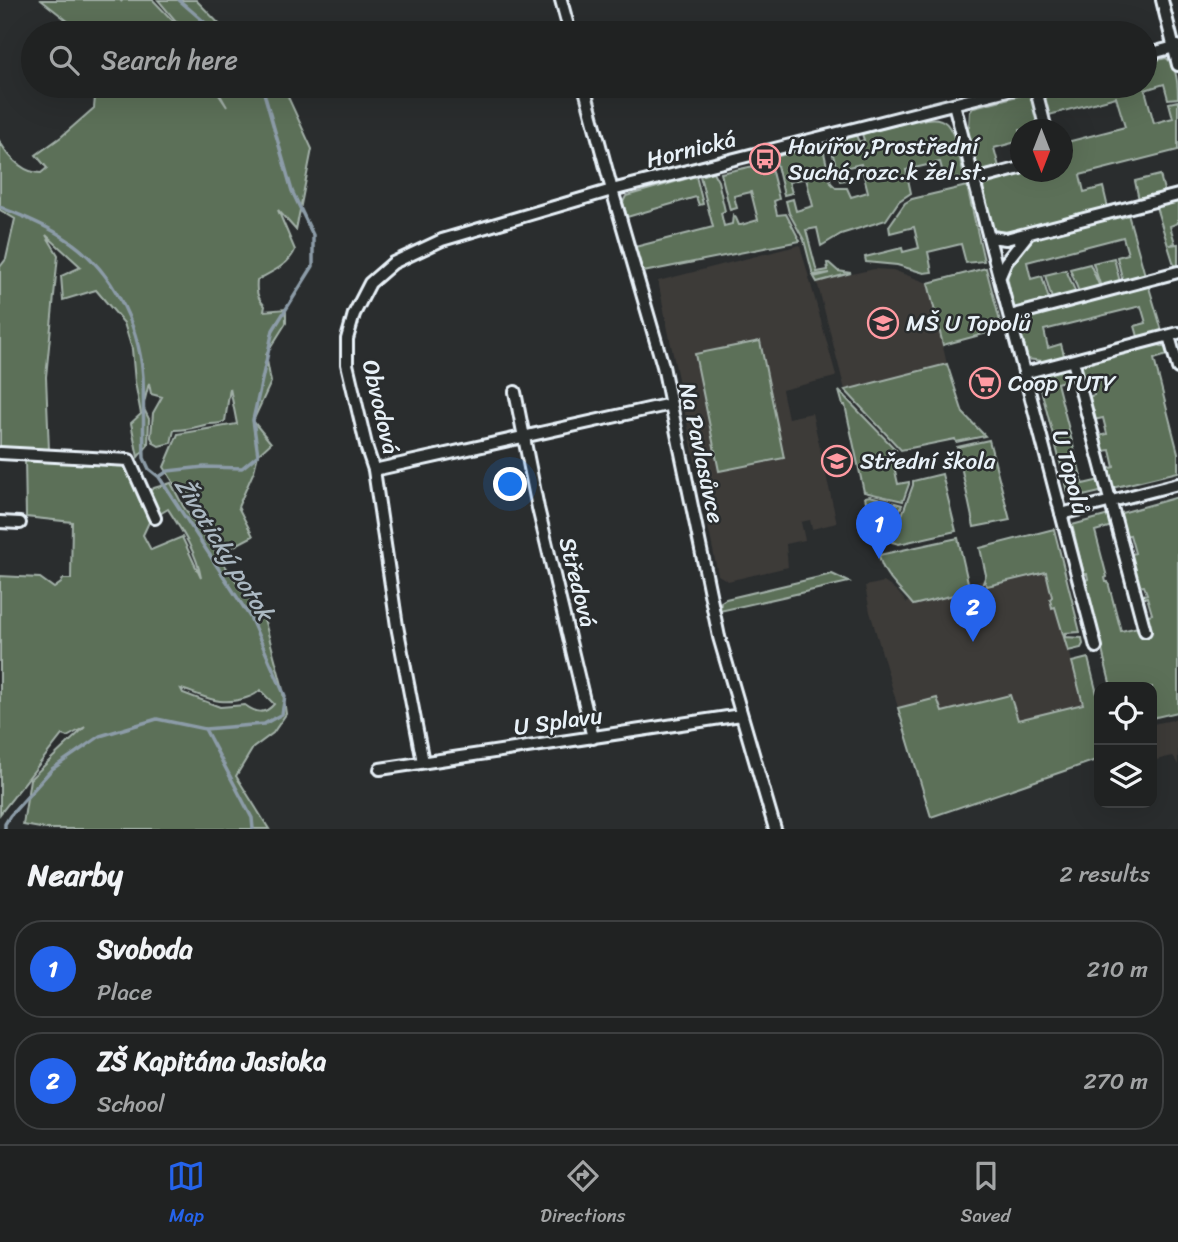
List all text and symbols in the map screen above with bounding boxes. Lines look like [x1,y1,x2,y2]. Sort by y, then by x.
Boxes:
search box [21,21,1157,98]
text: Search here [101,37,238,83]
icon: search [45,41,83,79]
street label: Hornická [642,119,740,180]
north arrow [1010,119,1073,182]
place label: Havířov,Prostřední Suchá,rozc.k žel.st. [788,126,988,193]
bus stop icon: Havířov,Prostřední Suchá,rozc.k žel.st. [748,142,782,176]
place label: MŠ U Topolů [906,303,1032,344]
school or university icon: MŠ U Topolů [866,306,900,340]
street label: Obvodová [350,356,411,458]
place label: Coop TUTY [1008,363,1117,404]
supermarket icon: Coop TUTY [968,366,1002,400]
street label: Na Pavlasůvce [667,379,736,528]
street label: U Topolů [1040,425,1102,520]
place label: Střední škola [860,441,996,482]
school or university icon: Střední škola [820,444,854,478]
your location [493,467,527,501]
water label: Životický potok [163,469,287,632]
pin: 1 [856,501,902,559]
street label: Středová [547,533,609,632]
pin: 2 [950,584,996,642]
map controls [1094,682,1157,808]
button: locate [1094,682,1157,745]
street label: U Splavu [511,695,606,748]
button: layers [1094,745,1157,808]
text: Nearby [28,848,123,902]
text: 2 results [1059,854,1150,895]
text: Svoboda [97,926,192,972]
text: 1 [48,949,58,990]
text: 210 m [1087,949,1148,990]
text: Place [97,972,152,1013]
text: ZŠ Kapitána Jasioka [97,1038,326,1084]
text: 2 [46,1061,60,1102]
text: 270 m [1083,1061,1148,1102]
text: School [97,1084,165,1125]
tab: Map [167,1157,205,1232]
tab: Directions [540,1157,626,1232]
tab: Saved [960,1157,1011,1232]

